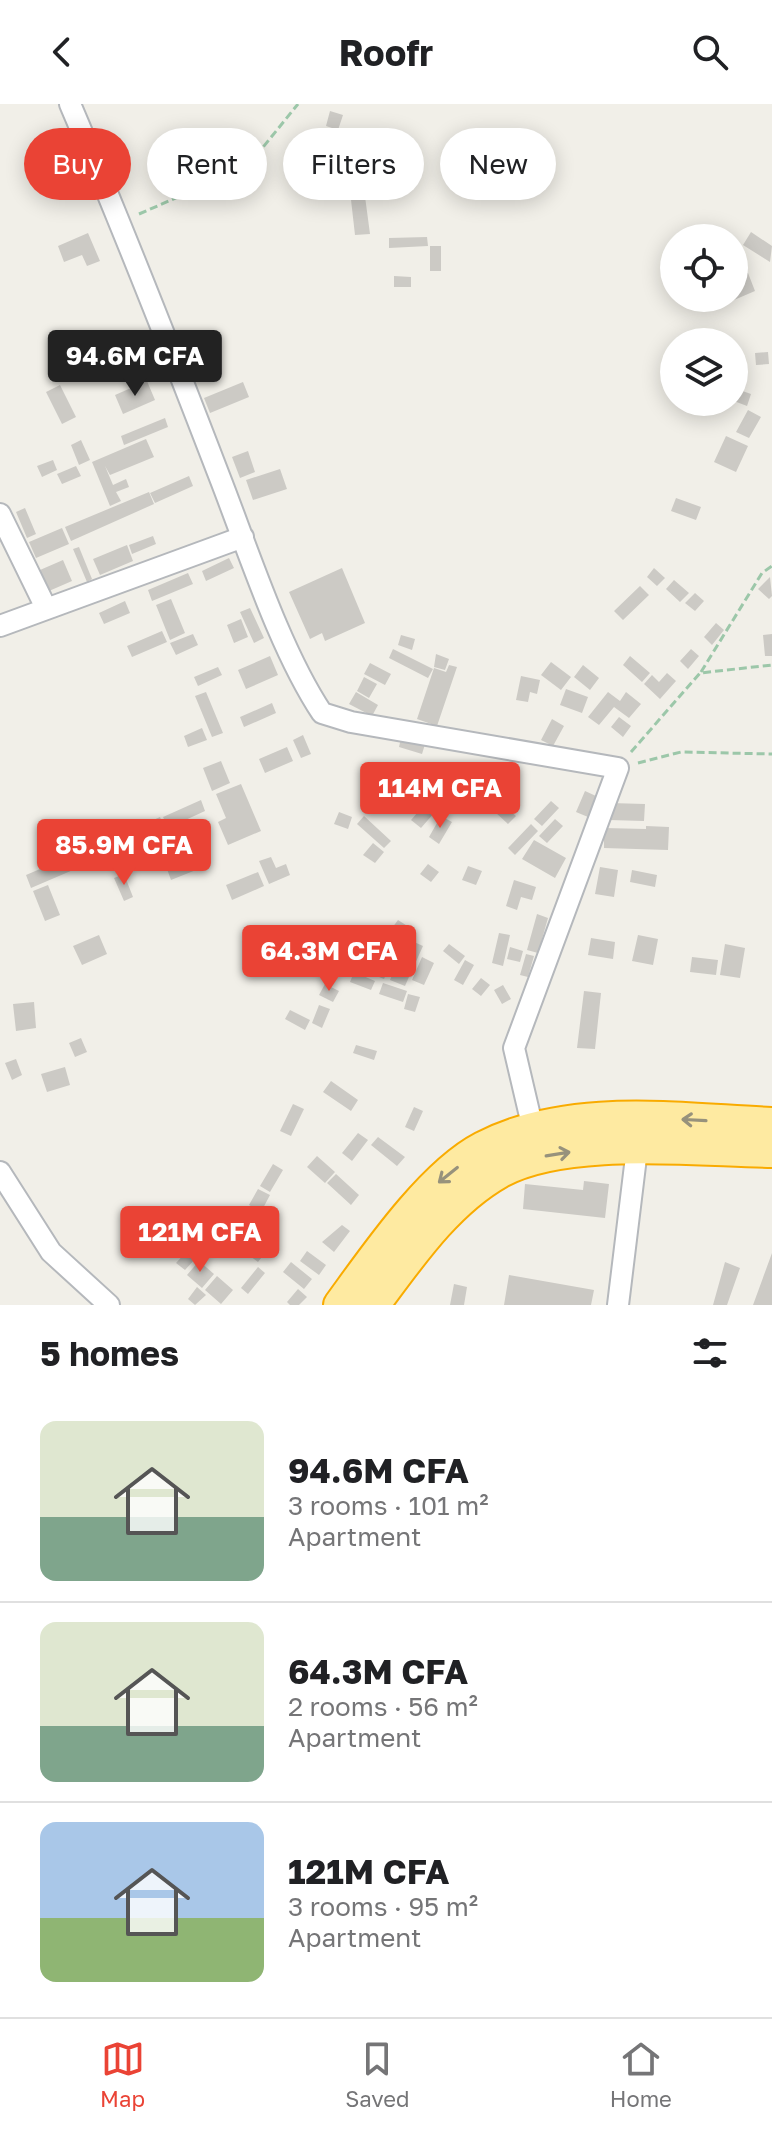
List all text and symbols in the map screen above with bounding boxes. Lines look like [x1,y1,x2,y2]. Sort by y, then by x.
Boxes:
icon: back [40,30,84,74]
icon: search [688,30,732,74]
text: Roofr [339,31,433,74]
chip: Buy [24,128,131,200]
chip: Rent [147,128,267,200]
chip: Filters [283,128,424,200]
chip: New [440,128,556,200]
map controls [660,224,748,416]
button: locate [660,224,748,312]
button: layers [660,328,748,416]
pin: 94.6M CFA [43,330,227,398]
text: 94.6M CFA [66,340,204,371]
pin: 114M CFA [357,762,523,830]
text: 114M CFA [378,772,502,803]
pin: 85.9M CFA [32,819,216,887]
text: 85.9M CFA [55,829,193,860]
pin: 64.3M CFA [237,925,421,993]
text: 64.3M CFA [260,935,398,966]
one-way arrow [681,1113,708,1128]
one-way arrow [545,1146,570,1161]
one-way arrow [438,1167,459,1184]
pin: 121M CFA [117,1206,283,1274]
text: 121M CFA [138,1216,262,1247]
icon: filters [688,1331,732,1375]
text: 5 homes [40,1333,179,1373]
text: 94.6M CFA [288,1450,469,1490]
icon: home [104,1453,200,1549]
text: 3 rooms · 101 m² [288,1490,489,1521]
text: Apartment [288,1521,421,1552]
text: 64.3M CFA [288,1651,468,1691]
icon: home [104,1654,200,1750]
text: 2 rooms · 56 m² [288,1691,478,1722]
text: Apartment [288,1722,421,1753]
text: 121M CFA [288,1851,449,1891]
icon: home [104,1854,200,1950]
text: 3 rooms · 95 m² [288,1891,478,1922]
text: Apartment [288,1922,421,1953]
tab: Map [100,2037,145,2112]
tab: Saved [345,2037,409,2112]
tab: Home [610,2037,672,2112]

